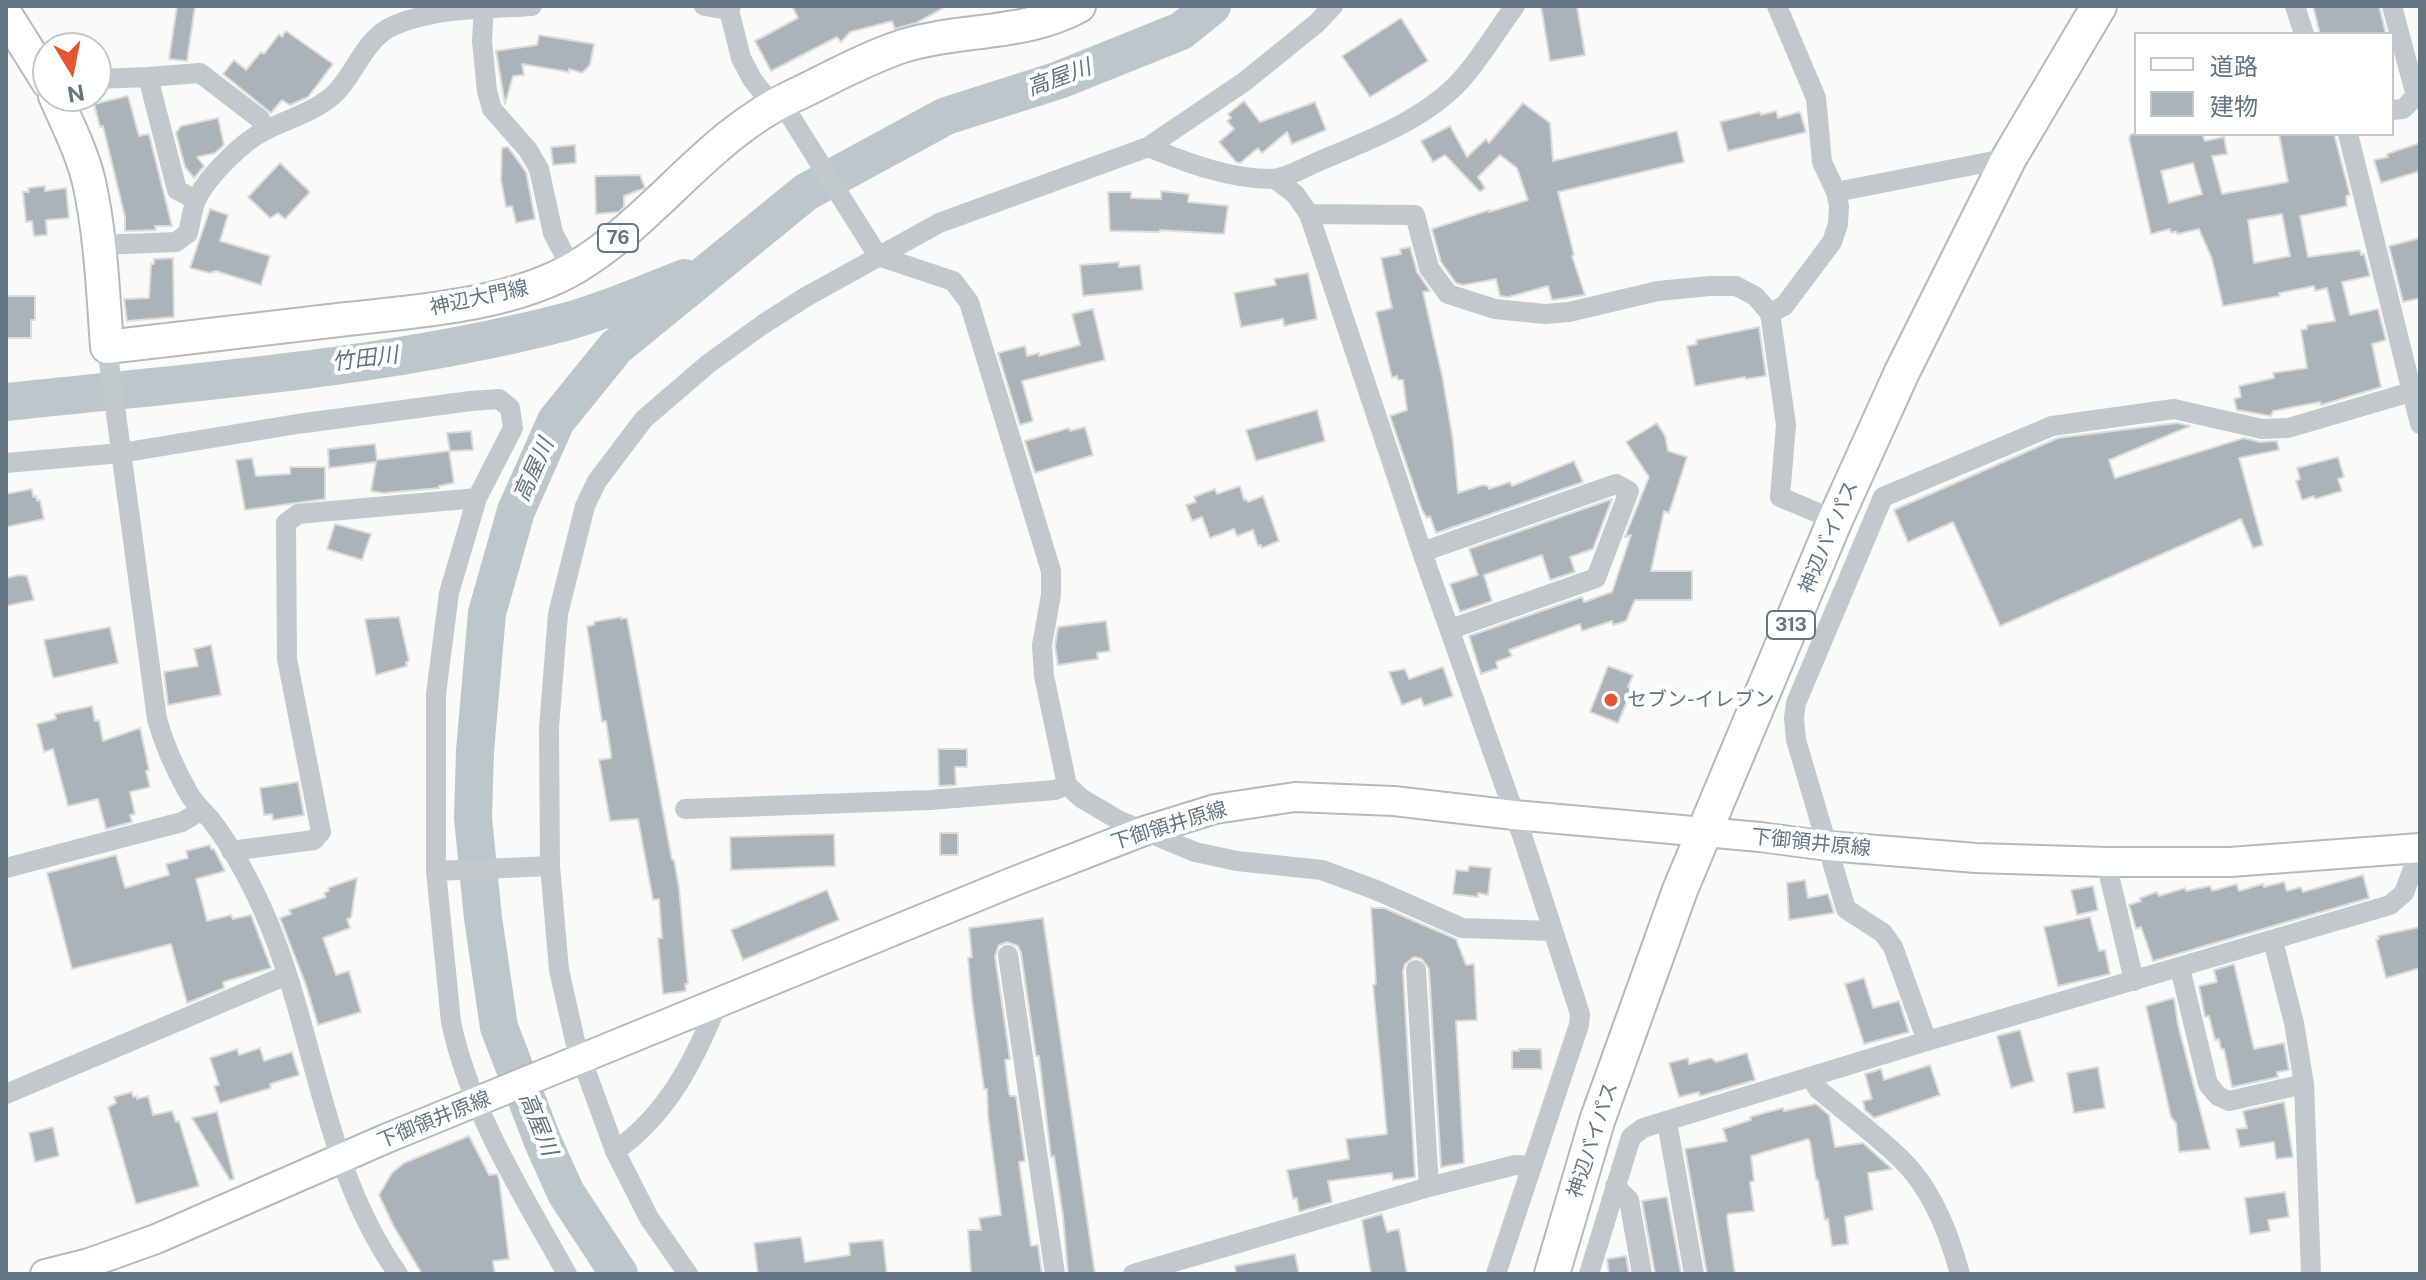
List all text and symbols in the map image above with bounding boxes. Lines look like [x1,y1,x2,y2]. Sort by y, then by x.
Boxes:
north arrow [32,32,112,112]
legend [2134,32,2394,136]
text: 道路 [2210,52,2258,80]
water label: 高屋川 [1023,54,1095,102]
text: N [65,79,87,108]
text: 建物 [2210,92,2258,120]
road number: 76 [598,224,638,252]
street label: 神辺大門線 [428,276,530,320]
water label: 竹田川 [331,342,399,376]
water label: 高屋川 [509,434,559,506]
street label: 神辺バイパス [1795,477,1863,597]
road number: 313 [1767,611,1815,639]
place label: セブン-イレブン [1627,688,1775,712]
marker: セブン-イレブン [1602,691,1620,709]
street label: 下御領井原線 [1108,797,1230,855]
street label: 下御領井原線 [1750,825,1872,861]
street label: 神辺バイパス [1563,1079,1623,1201]
street label: 下御領井原線 [374,1086,494,1154]
water label: 高屋川 [513,1088,563,1160]

